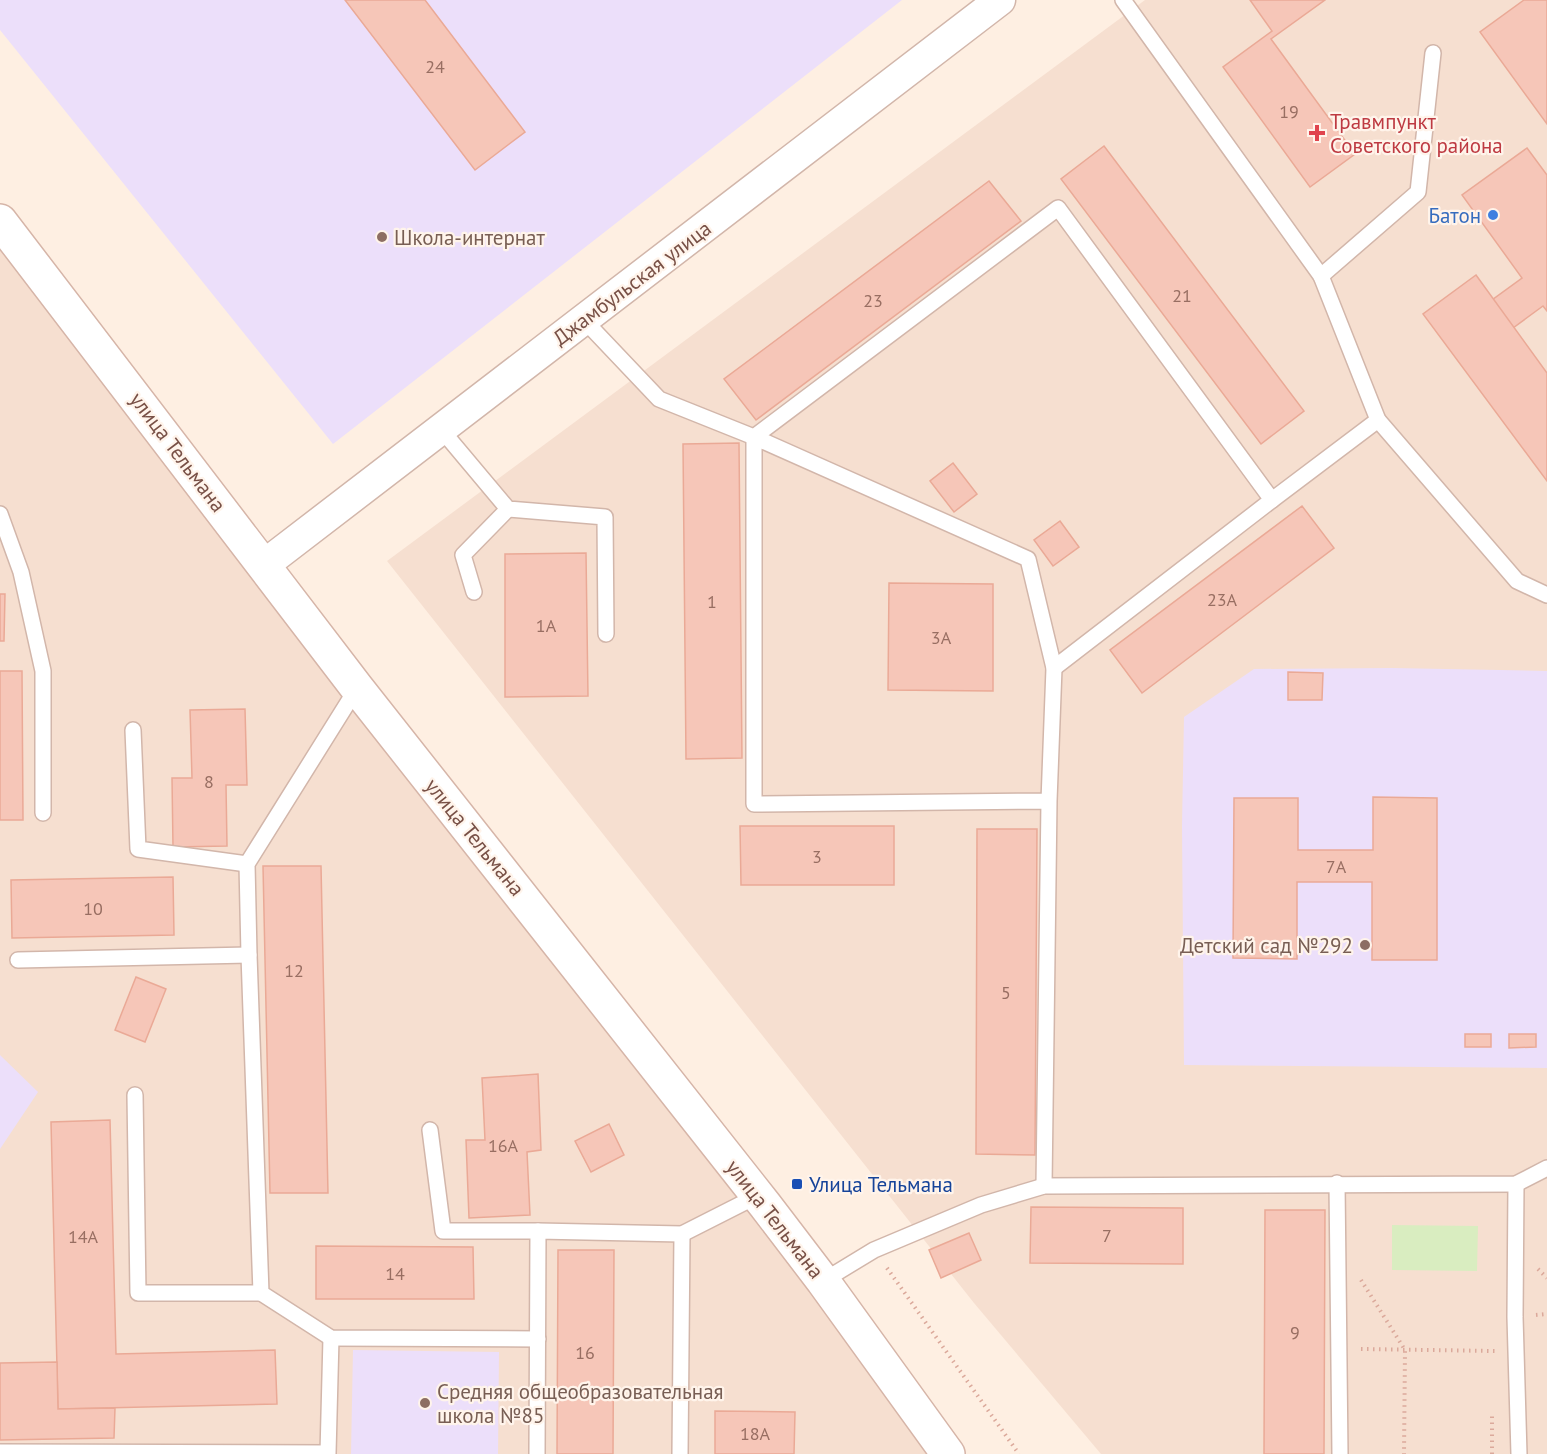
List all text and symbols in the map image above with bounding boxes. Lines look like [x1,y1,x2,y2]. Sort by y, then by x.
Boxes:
house number: 24 [425,55,445,78]
house number: 19 [1279,100,1299,123]
place label: Травмпункт Советского района [1330,108,1503,159]
marker: Травмпункт Советского района [1308,124,1326,142]
place label: Батон [1428,202,1481,229]
marker: Батон [1486,208,1500,222]
street label: Джамбульская улица [547,215,717,351]
place label: Школа-интернат [394,224,546,251]
marker: Школа-интернат [375,230,389,244]
house number: 21 [1172,284,1192,307]
house number: 23 [863,289,883,312]
street label: улица Тельмана [124,387,232,517]
house number: 23А [1207,588,1238,611]
house number: 1 [707,590,717,613]
house number: 1А [536,614,557,637]
house number: 3А [931,626,952,649]
house number: 8 [204,770,214,793]
street label: улица Тельмана [419,773,531,901]
house number: 3 [812,845,822,868]
house number: 7А [1326,855,1347,878]
house number: 10 [83,897,103,920]
place label: Детский сад №292 [1180,932,1353,959]
marker: Детский сад №292 [1358,938,1372,952]
house number: 12 [284,959,304,982]
house number: 5 [1001,981,1011,1004]
house number: 16А [488,1134,519,1157]
street label: улица Тельмана [720,1154,830,1284]
place label: Улица Тельмана [809,1171,953,1198]
marker: Улица Тельмана [790,1177,804,1191]
house number: 7 [1102,1224,1112,1247]
house number: 14А [68,1225,99,1248]
house number: 14 [385,1262,405,1285]
house number: 9 [1290,1321,1300,1344]
house number: 16 [575,1341,595,1364]
place label: Средняя общеобразовательная школа №85 [437,1378,724,1429]
marker: Средняя общеобразовательная школа №85 [418,1396,432,1410]
house number: 18А [740,1422,771,1445]

